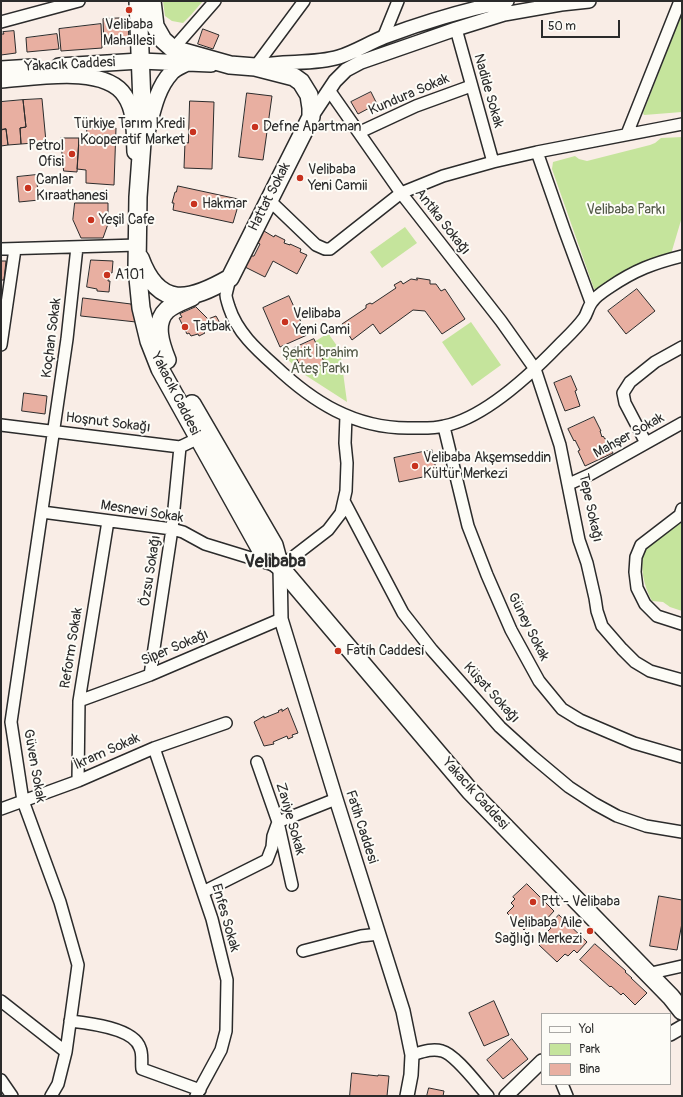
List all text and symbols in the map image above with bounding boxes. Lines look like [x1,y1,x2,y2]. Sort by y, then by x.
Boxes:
marker: Velibaba Mahallesi [124,5,134,15]
scale bar [543,12,622,38]
place label: Velibaba Mahallesi [103,17,155,50]
text: 50 m [548,19,576,34]
street label: Nadide Sokak [469,52,507,130]
street label: Yakacık Caddesi [24,54,116,76]
street label: Kundura Sokak [366,71,452,119]
place label: Türkiye Tarım Kredi Kooperatif Market [74,116,185,148]
place label: Defne Apartman [263,119,362,135]
marker: Defne Apartman [250,122,260,132]
marker: Türkiye Tarım Kredi Kooperatif Market [188,127,198,137]
place label: Petrol Ofisi [28,138,64,170]
marker: Petrol Ofisi [67,149,77,159]
street label: Hattat Sokak [246,160,294,234]
place label: Velibaba Yeni Camii [308,162,367,194]
place label: Canlar Kıraathanesi [36,172,108,204]
marker: Velibaba Yeni Camii [295,173,305,183]
marker: Canlar Kıraathanesi [23,183,33,193]
street label: Antika Sokağı [411,186,473,258]
place label: Hakmar [202,196,247,212]
marker: Hakmar [189,199,199,209]
park label: Velibaba Parkı [586,202,666,218]
place label: Yeşil Cafe [99,212,155,228]
marker: Yeşil Cafe [86,215,96,225]
place label: A101 [115,267,145,283]
marker: A101 [102,270,112,280]
street label: Koçhan Sokak [39,297,65,379]
place label: Velibaba Yeni Cami [293,306,350,338]
marker: Velibaba Yeni Cami [280,317,290,327]
place label: Tatbak [193,319,231,335]
marker: Tatbak [180,322,190,332]
park label: Şehit İbrahim Ateş Parkı [282,345,358,378]
street label: Yakacık Caddesi [147,350,203,438]
street label: Hoşnut Sokağı [65,409,151,437]
street label: Mahşer Sokak [591,410,667,462]
place label: Velibaba Akşemseddin Kültür Merkezi [423,450,551,482]
marker: Velibaba Akşemseddin Kültür Merkezi [410,461,420,471]
street label: Tepe Sokağı [575,472,605,544]
street label: Mesnevi Sokak [99,497,185,527]
street label: Özsu Sokağı [137,534,165,608]
district label: Velibaba [244,551,306,573]
street label: Güney Sokak [504,590,552,664]
street label: Reform Sokak [57,606,87,690]
street label: Siper Sokağı [139,626,211,670]
place label: Fati̇h Caddesi̇ [346,643,425,659]
marker: Fati̇h Caddesi̇ [333,646,343,656]
street label: Küşat Sokağı [459,659,523,727]
street label: Güven Sokak [19,728,49,804]
street label: İkram Sokak [71,730,143,774]
street label: Yakacık Caddesi [438,755,512,833]
street label: Zaviye Sokak [272,781,308,857]
street label: Fatih Caddesi [341,788,381,866]
street label: Enfes Sokak [207,882,243,954]
place label: Ptt - Velibaba [541,894,620,910]
marker: Ptt - Velibaba [528,897,538,907]
place label: Velibaba Aile Sağlığı Merkezi [494,915,582,948]
marker: Velibaba Aile Sağlığı Merkezi [585,926,595,936]
legend [541,1013,671,1085]
text: Yol [579,1022,594,1037]
text: Park [579,1042,600,1057]
text: Bina [579,1062,600,1077]

